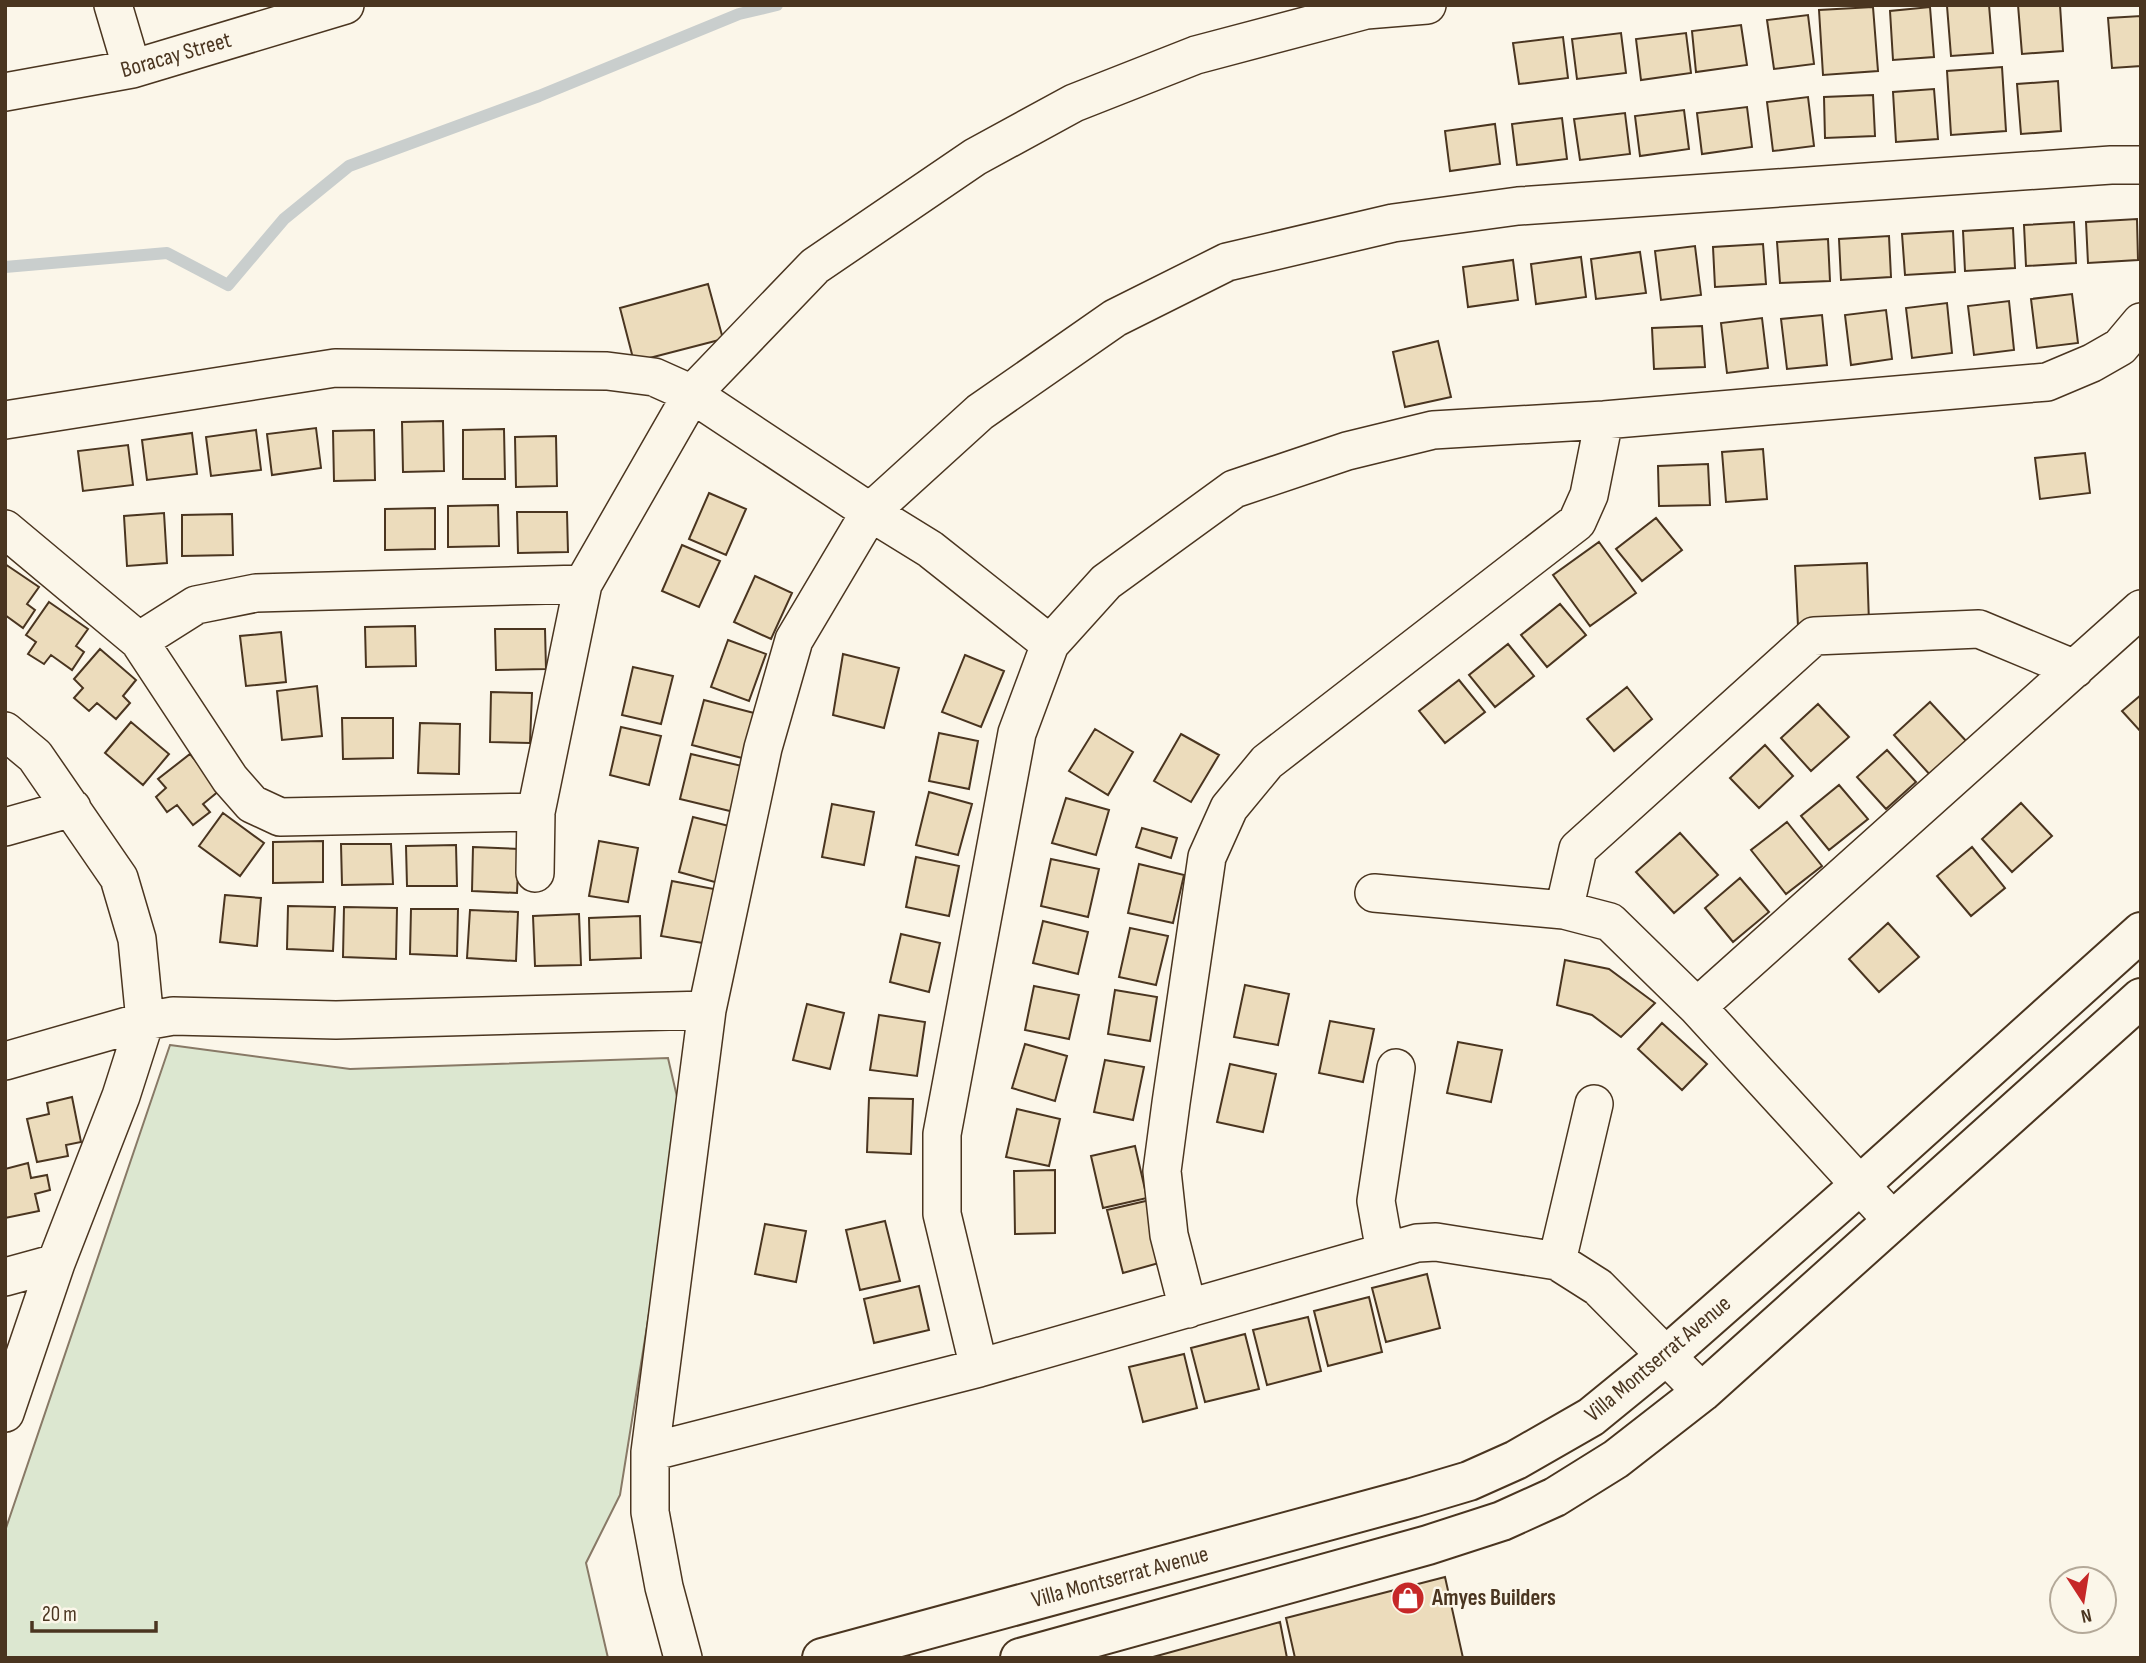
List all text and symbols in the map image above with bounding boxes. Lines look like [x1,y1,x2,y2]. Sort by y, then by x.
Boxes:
street label: Boracay Street [118,26,234,84]
street label: Villa Montserrat Avenue [1579,1290,1737,1428]
street label: Villa Montserrat Avenue [1029,1540,1211,1614]
north arrow [2048,1565,2118,1635]
shop icon: Amyes Builders [1389,1579,1427,1617]
place label: Amyes Builders [1431,1584,1556,1612]
scale bar [32,1590,156,1634]
text: 20 m [42,1602,77,1627]
text: N [2079,1603,2094,1627]

